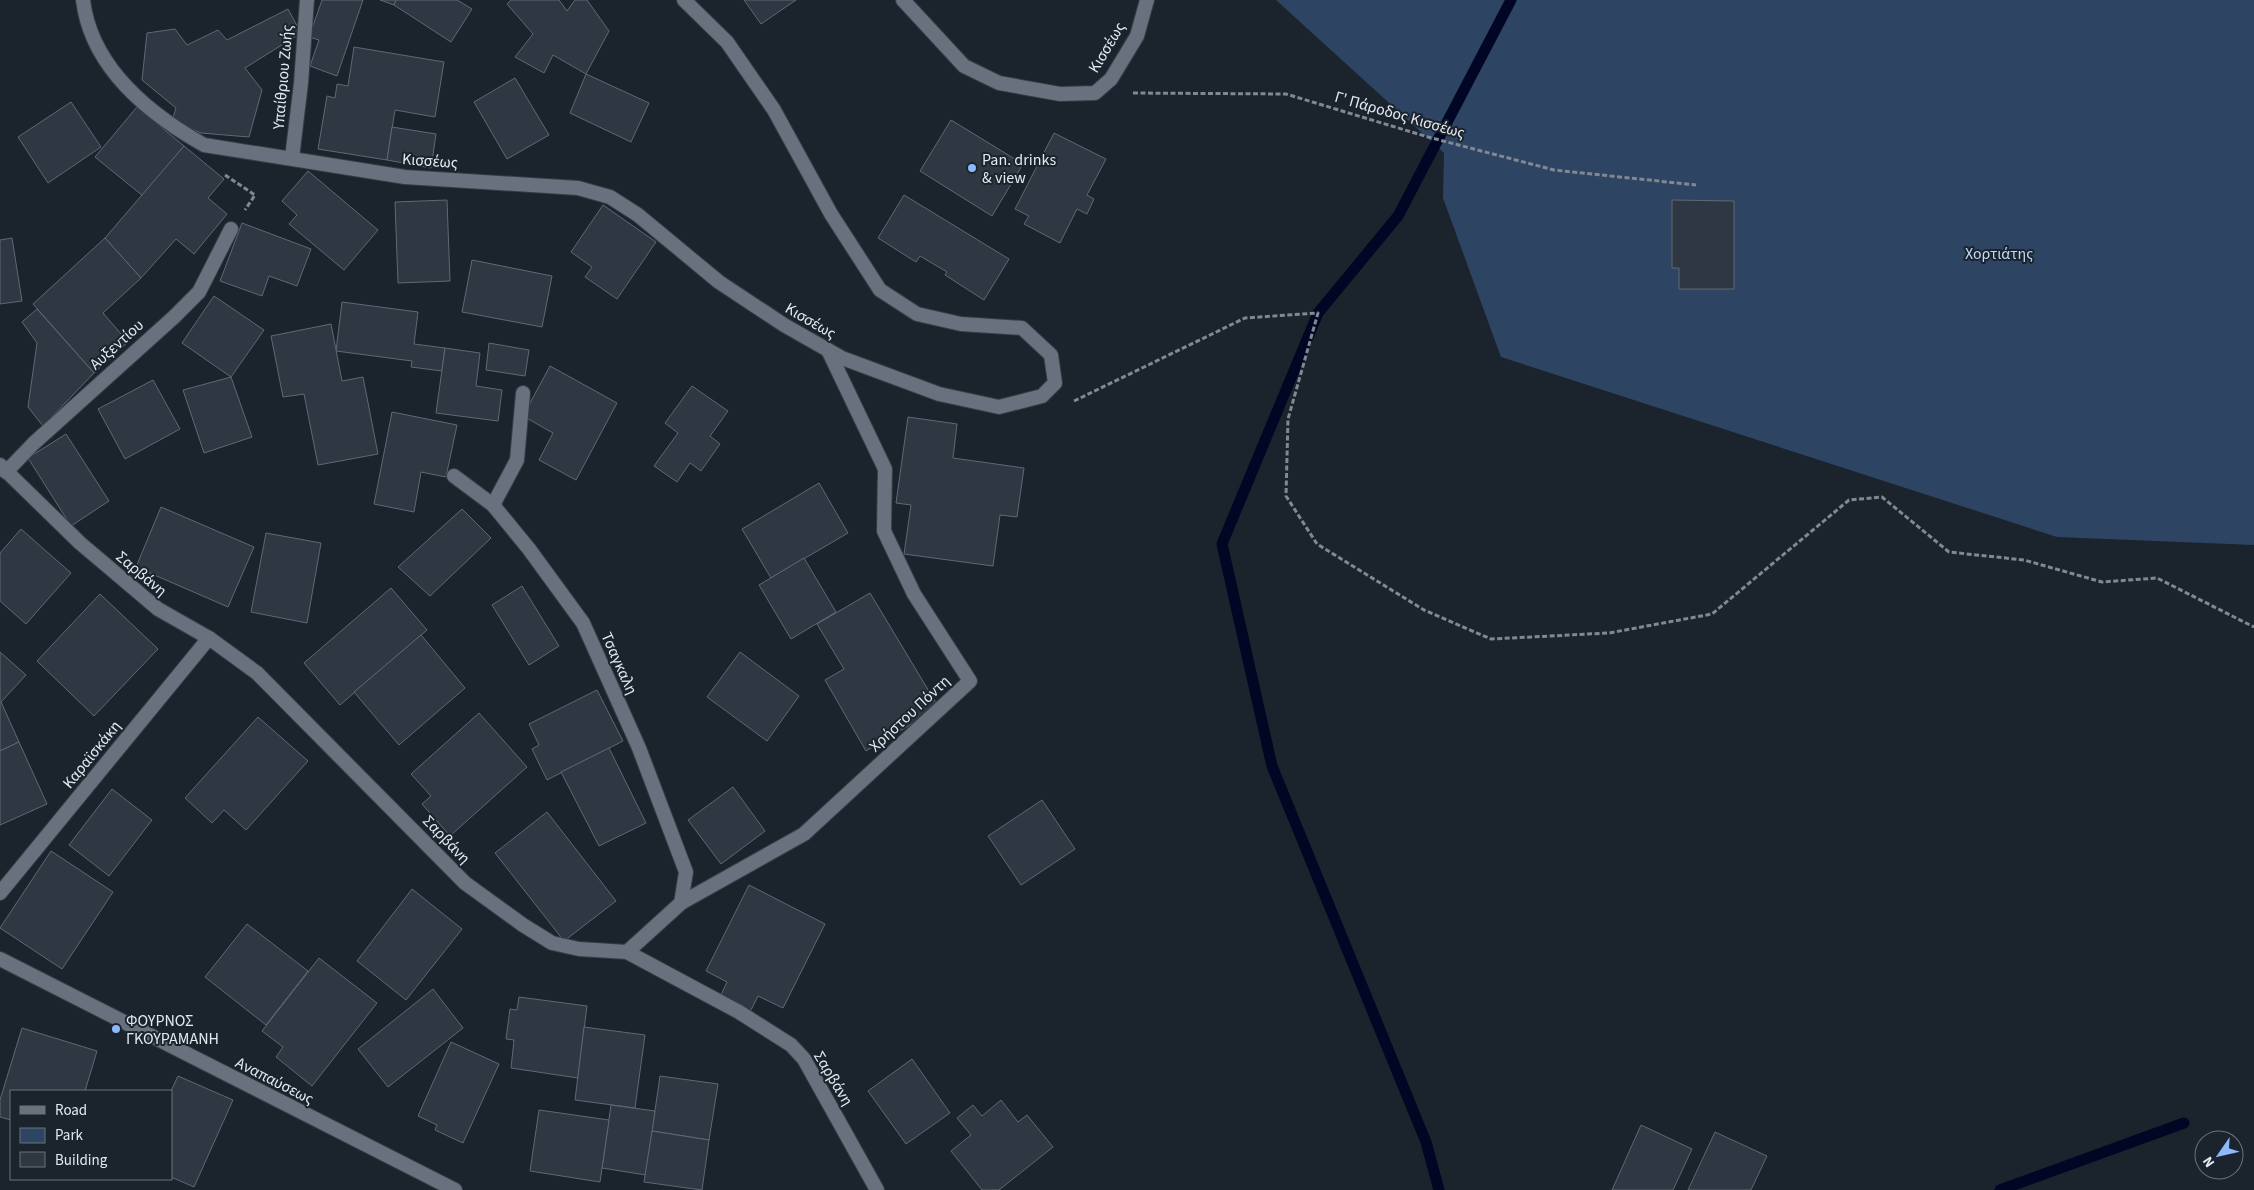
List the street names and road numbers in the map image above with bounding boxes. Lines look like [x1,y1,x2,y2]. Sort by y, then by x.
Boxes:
street label: Κισσέως [1083,18,1131,77]
street label: Υπαίθριου Ζωής [267,24,299,132]
street label: Γ' Πάροδος Κισσέως [1332,86,1467,144]
street label: Κισσέως [401,148,459,174]
street label: Κισσέως [781,297,840,344]
street label: Αυξεντίου [85,314,149,375]
street label: Σαρβάνη [111,546,172,602]
street label: Τσαγκαλη [596,629,643,698]
street label: Χρήστου Πόντη [864,670,955,757]
street label: Καραϊσκάκη [58,716,126,793]
street label: Σαρβάνη [417,810,475,869]
street label: Σαρβάνη [808,1047,858,1110]
street label: Αναπαύσεως [232,1052,318,1110]

